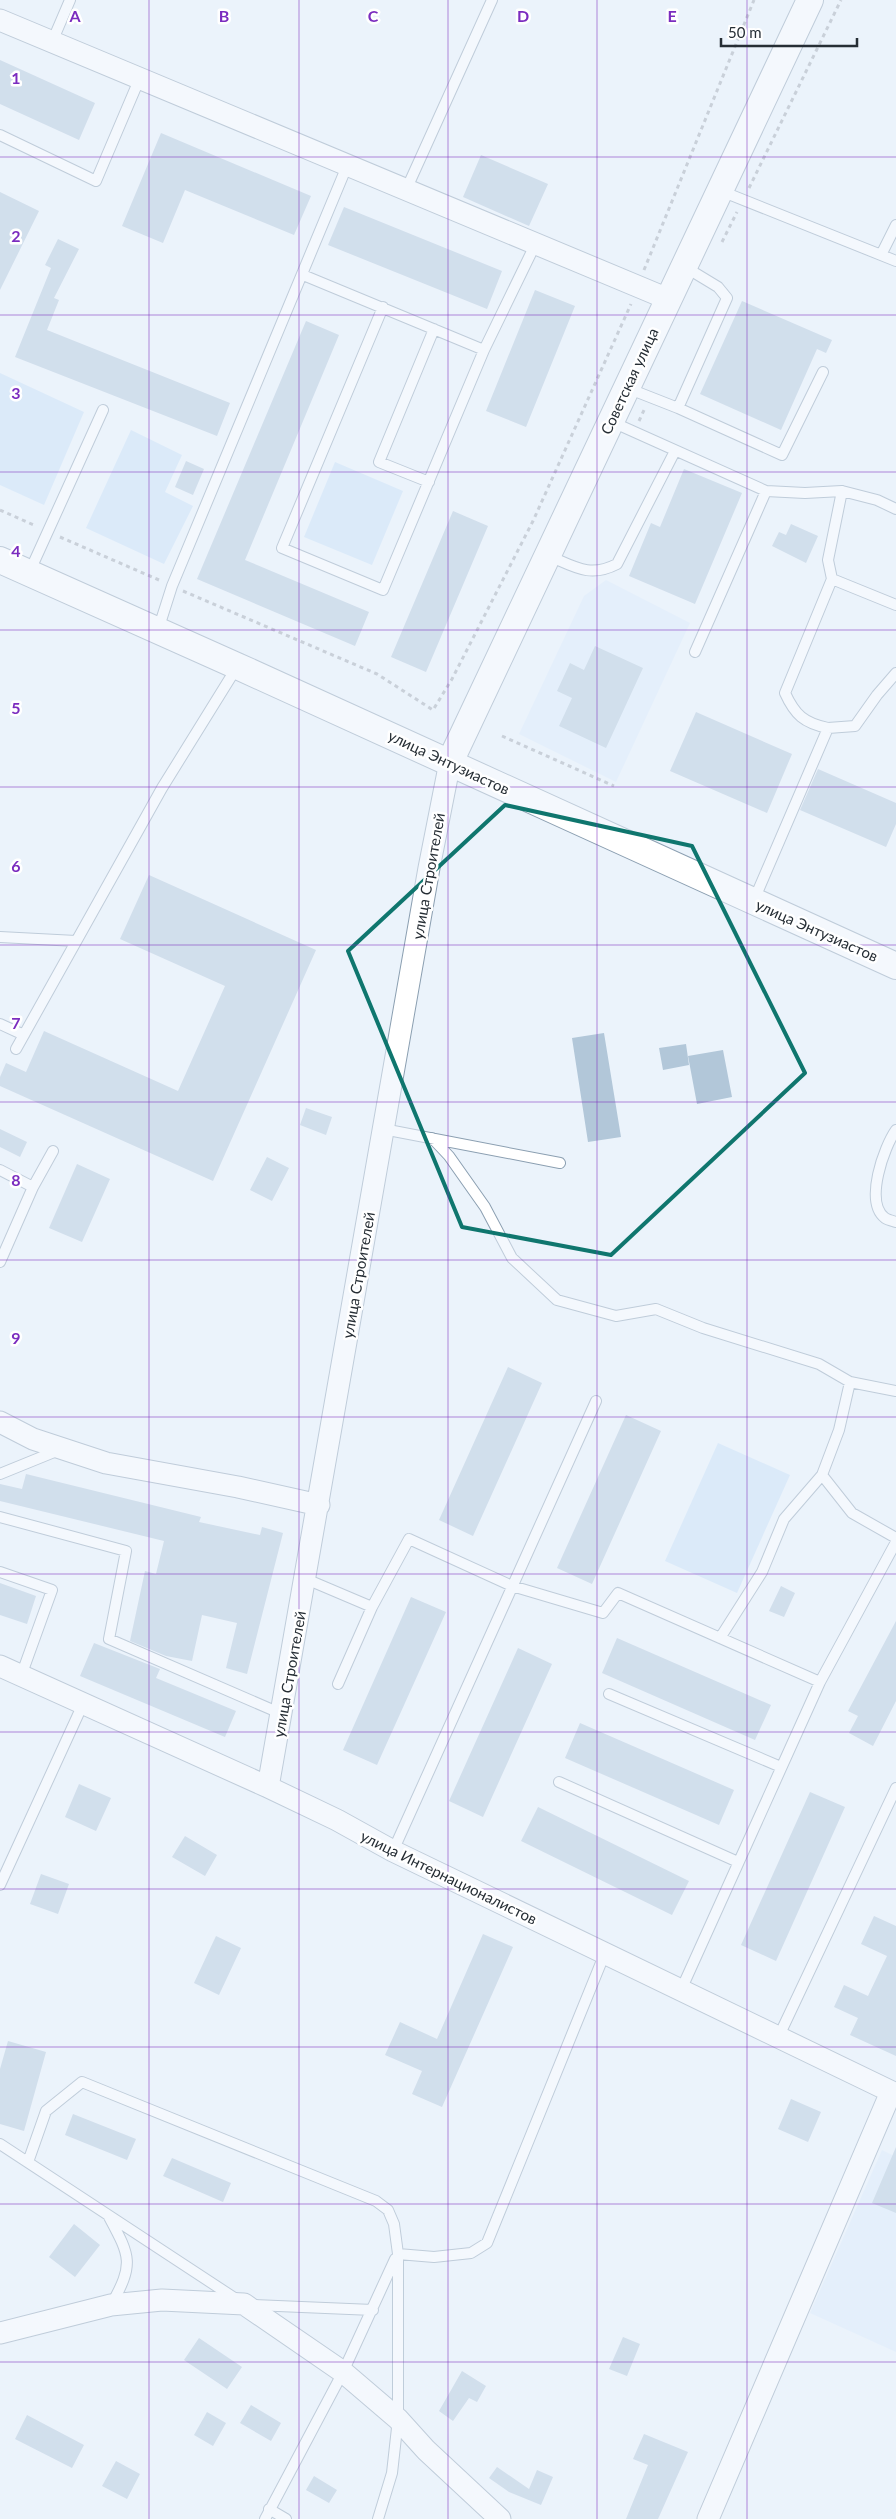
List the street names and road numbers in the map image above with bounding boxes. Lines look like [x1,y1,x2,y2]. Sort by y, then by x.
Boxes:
street label: Советская улица [596,325,662,437]
street label: улица Энтузиастов [386,726,512,798]
street label: улица Строителей [408,811,448,941]
street label: улица Энтузиастов [753,895,881,965]
street label: улица Строителей [338,1210,378,1340]
street label: улица Строителей [269,1609,309,1739]
street label: улица Интернационалистов [358,1826,540,1928]

